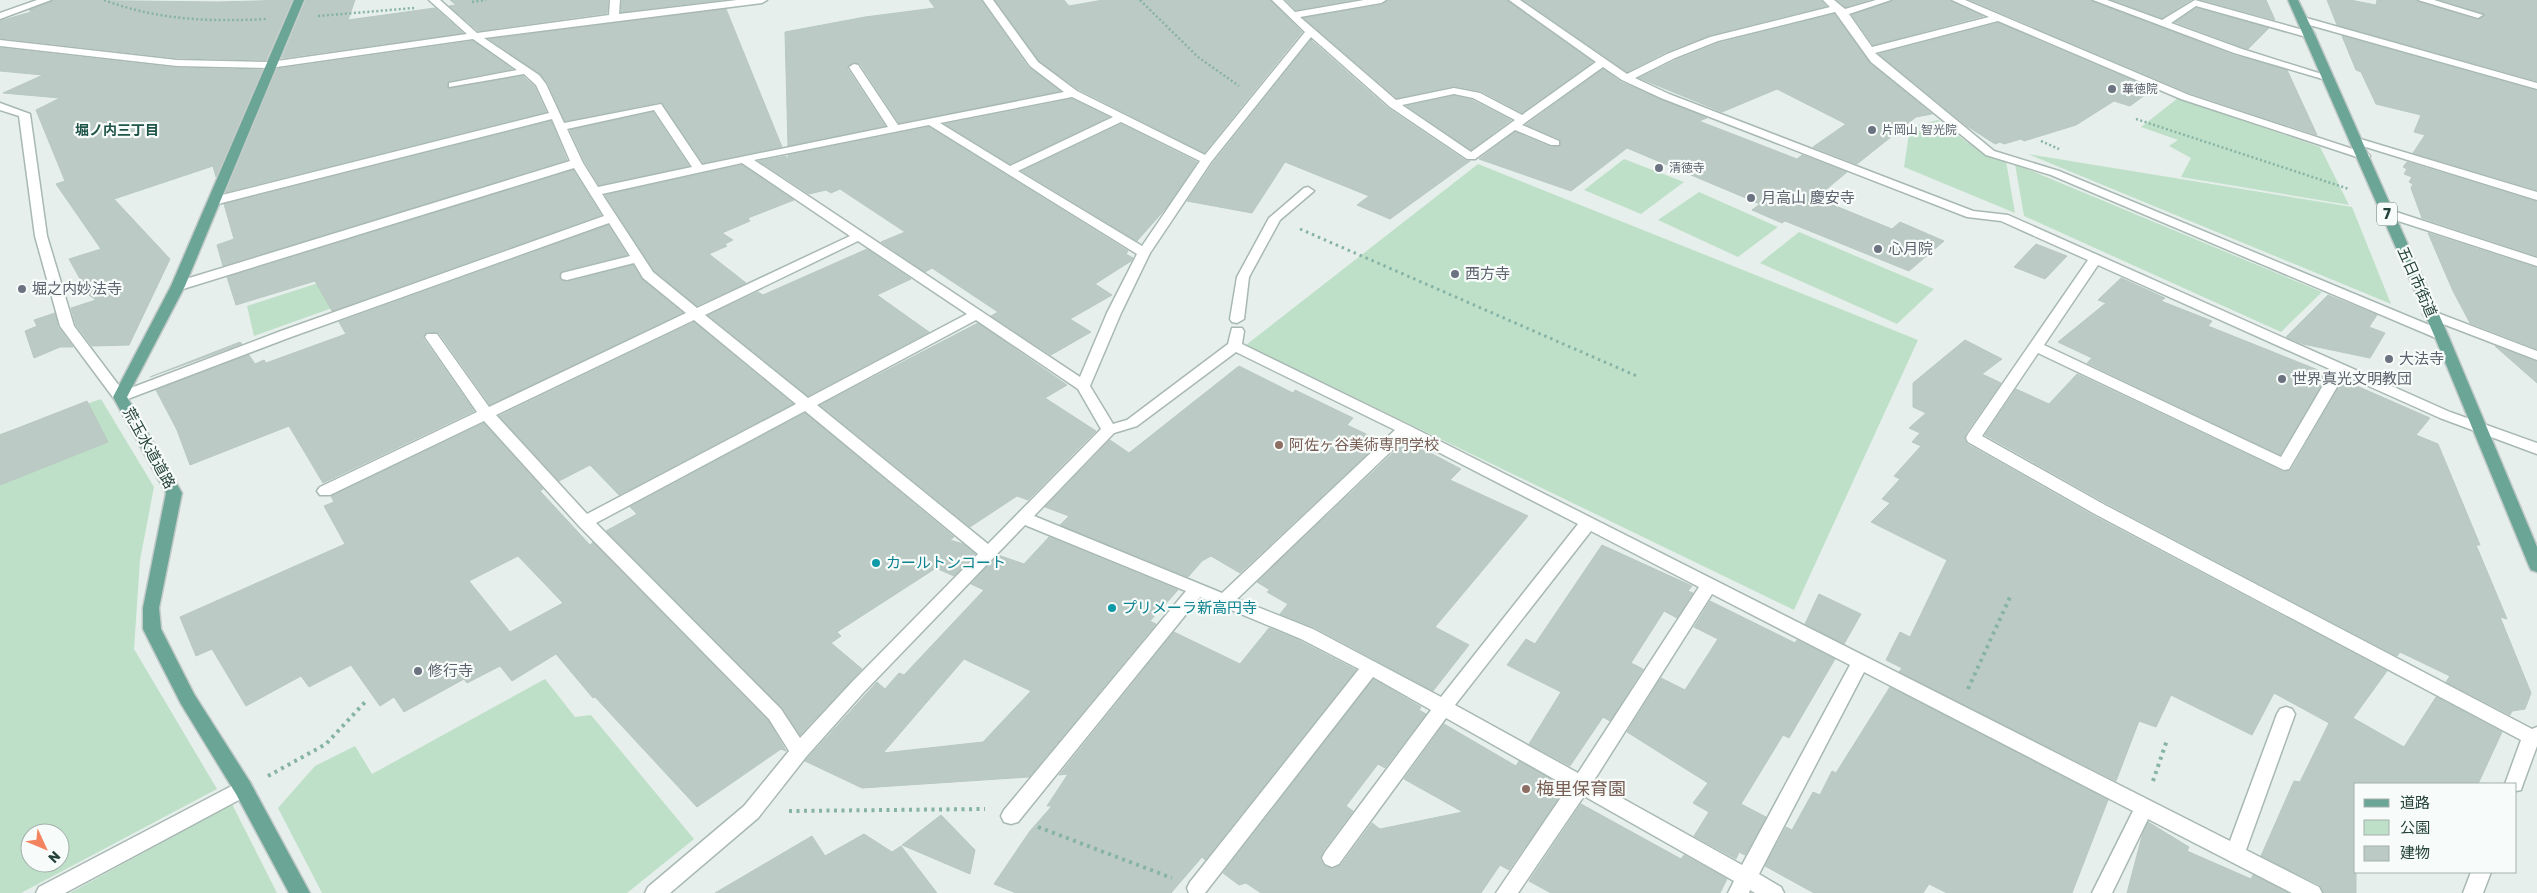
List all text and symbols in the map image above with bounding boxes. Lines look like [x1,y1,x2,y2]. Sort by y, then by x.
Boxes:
place label: 華徳院 [2122,82,2158,96]
marker: 華徳院 [2106,83,2118,95]
district label: 堀ノ内三丁目 [75,122,159,139]
place label: 片岡山 智光院 [1882,123,1957,137]
marker: 片岡山 智光院 [1866,124,1878,136]
place label: 清徳寺 [1669,161,1705,175]
marker: 清徳寺 [1653,162,1665,174]
place label: 月高山 慶安寺 [1761,189,1855,207]
marker: 月高山 慶安寺 [1745,192,1757,204]
road number: 7 [2377,202,2397,225]
place label: 心月院 [1888,240,1933,258]
marker: 心月院 [1872,243,1884,255]
street label: 五日市街道 [2394,244,2440,320]
place label: 西方寺 [1465,265,1510,283]
marker: 西方寺 [1449,268,1461,280]
place label: 堀之内妙法寺 [32,280,122,298]
marker: 堀之内妙法寺 [16,283,28,295]
place label: 大法寺 [2399,350,2444,368]
marker: 大法寺 [2383,353,2395,365]
place label: 世界真光文明教団 [2292,370,2412,388]
marker: 世界真光文明教団 [2276,373,2288,385]
street label: 荒玉水道道路 [119,404,179,492]
place label: 阿佐ヶ谷美術専門学校 [1289,436,1439,454]
marker: 阿佐ヶ谷美術専門学校 [1273,439,1285,451]
place label: カールトンコート [886,554,1006,572]
marker: カールトンコート [870,557,882,569]
place label: プリメーラ新高円寺 [1122,599,1257,617]
marker: プリメーラ新高円寺 [1106,602,1118,614]
place label: 修行寺 [428,662,473,680]
marker: 修行寺 [412,665,424,677]
place label: 梅里保育園 [1536,778,1626,800]
marker: 梅里保育園 [1520,783,1532,795]
legend [2354,783,2517,873]
text: 道路 [2400,794,2430,812]
text: 公園 [2400,819,2430,837]
north arrow [20,823,70,873]
text: 建物 [2400,844,2430,862]
text: N [44,847,64,866]

